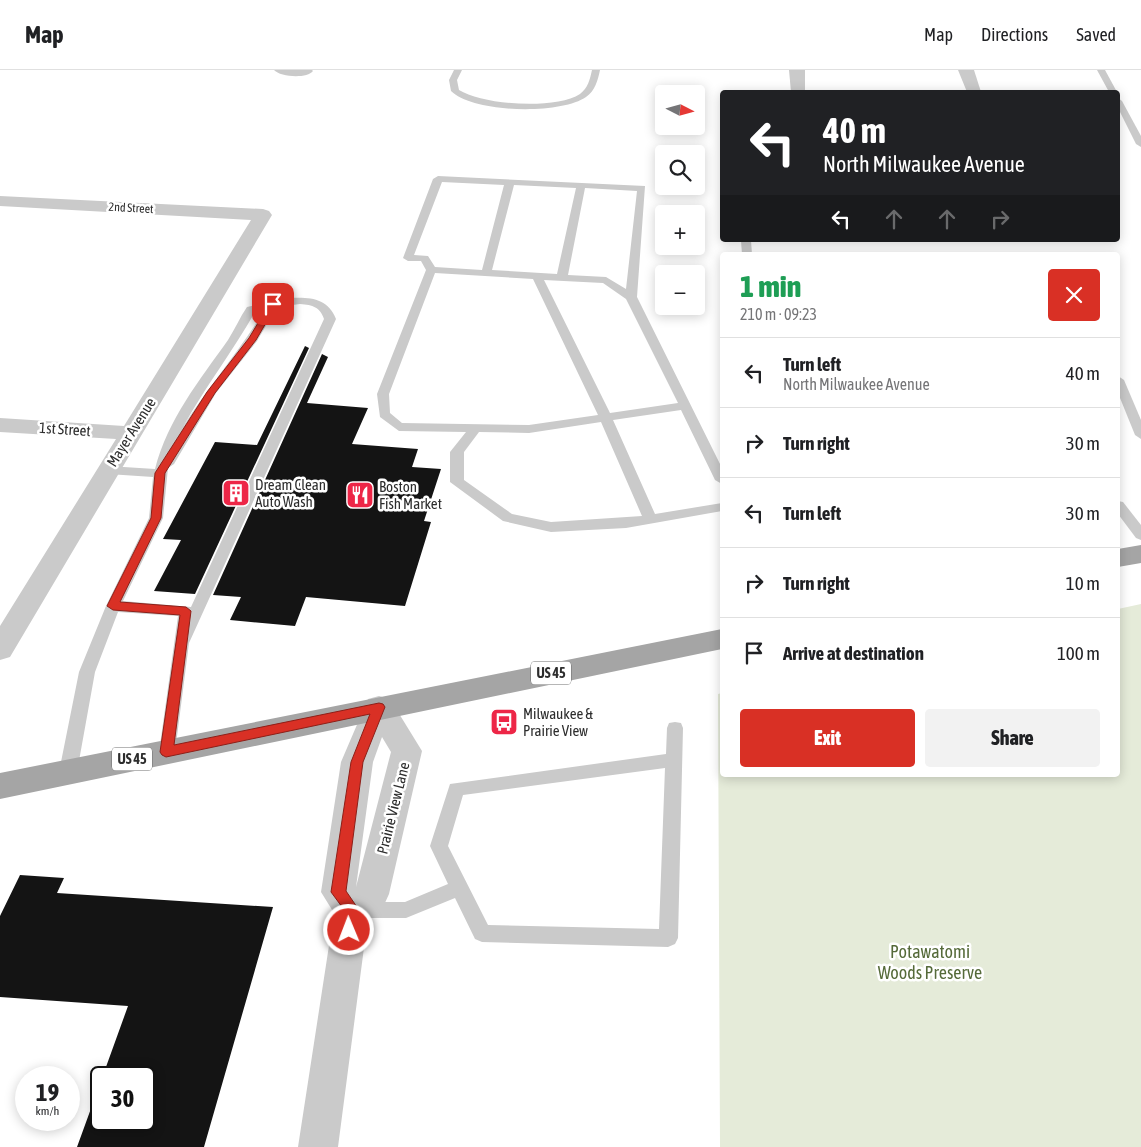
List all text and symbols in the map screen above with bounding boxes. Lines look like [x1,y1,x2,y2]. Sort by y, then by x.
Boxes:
text: Map [25,21,64,48]
text: Map [924,24,953,45]
text: Directions [981,24,1048,45]
text: Saved [1076,24,1116,45]
north arrow [655,85,705,135]
map controls [655,85,705,315]
icon: left [740,110,805,175]
text: 40 m [823,110,886,150]
button: search [655,145,705,195]
text: North Milwaukee Avenue [823,151,1025,177]
street label: 2nd Street [108,200,154,216]
button: + [655,205,705,255]
icon: left [827,205,855,233]
icon: ahead [880,205,908,233]
icon: ahead [933,205,961,233]
icon: right [986,205,1014,233]
button: − [655,265,705,315]
text: 1 min [740,269,801,303]
button: close [1048,269,1100,321]
pin [252,283,294,325]
icon: arrive [259,290,287,318]
text: 210 m · 09:23 [740,305,817,323]
text: Turn left [783,353,841,375]
icon: left [740,359,768,387]
text: 40 m [1066,362,1100,384]
text: North Milwaukee Avenue [783,375,930,393]
street label: Mayer Avenue [103,394,159,470]
street label: 1st Street [39,419,91,439]
icon: right [740,429,768,457]
text: Turn right [783,432,850,454]
text: 30 m [1066,432,1100,454]
place label: Dream Clean Auto Wash [255,476,326,510]
building icon: Dream Clean Auto Wash [221,478,251,508]
place label: Boston Fish Market [379,478,442,512]
restaurant icon: Boston Fish Market [345,480,375,510]
icon: left [740,499,768,527]
text: Turn left [783,502,841,524]
text: 30 m [1066,502,1100,524]
icon: right [740,569,768,597]
text: Turn right [783,572,850,594]
text: 10 m [1066,572,1100,594]
icon: arrive [740,639,768,667]
text: Arrive at destination [783,642,924,664]
text: 100 m [1057,642,1100,664]
road number: US 45 [531,662,571,684]
place label: Milwaukee & Prairie View [523,705,593,739]
bus stop icon: Milwaukee & Prairie View [489,707,519,737]
button: Exit [740,709,915,767]
button: Share [925,709,1100,767]
road number: US 45 [112,748,152,771]
street label: Prairie View Lane [373,760,413,856]
position arrow [322,903,374,955]
park label: Potawatomi Woods Preserve [878,941,982,983]
speed limit sign: 30 [90,1066,155,1131]
text: 19 [36,1078,59,1106]
text: km/h [36,1104,59,1118]

